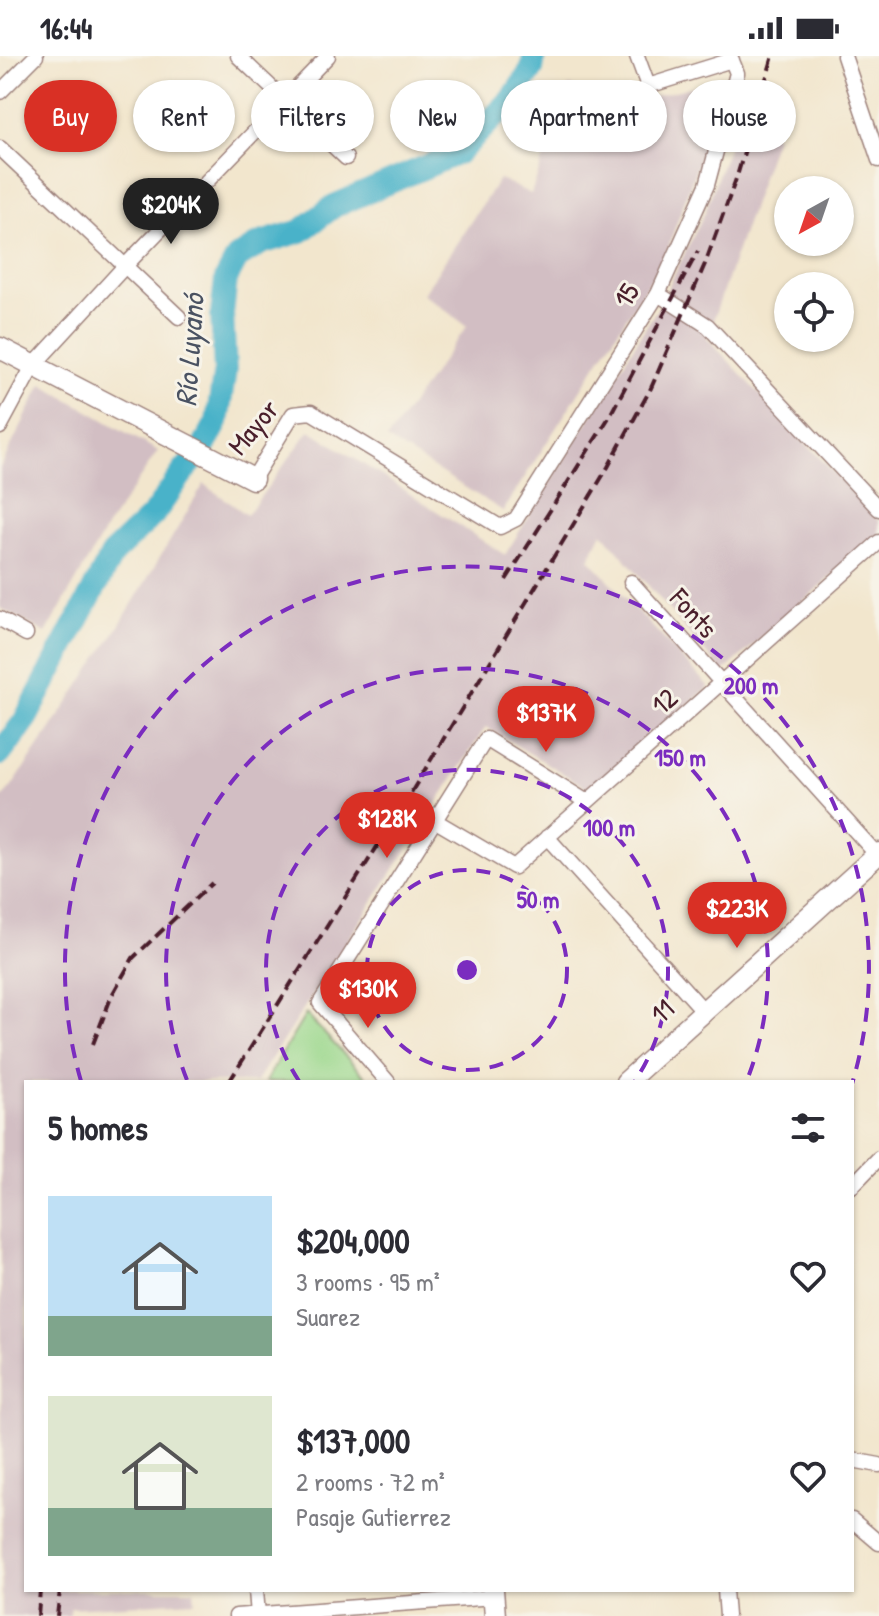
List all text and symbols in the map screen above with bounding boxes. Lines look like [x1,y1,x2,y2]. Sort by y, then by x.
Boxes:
text: 16:44 [40,8,92,48]
chip: Buy [24,80,117,152]
chip: Rent [133,80,235,152]
chip: Filters [251,80,374,152]
chip: New [390,80,485,152]
chip: Apartment [501,80,667,152]
chip: House [683,80,796,152]
north arrow [774,176,854,256]
map controls [774,176,854,352]
pin: $204K [115,178,227,246]
text: $204K [141,186,201,221]
button: locate [774,272,854,352]
street label: 15 [604,276,648,314]
water label: Río Luyanó [165,291,214,408]
street label: Mayor [219,391,287,463]
street label: Fonts [661,579,726,646]
text: 200 m [724,669,778,701]
street label: 12 [643,679,685,723]
pin: $137K [490,686,602,754]
text: $137K [516,694,576,729]
text: 150 m [654,741,706,773]
pin: $128K [331,792,443,860]
text: $128K [357,800,417,835]
text: 100 m [583,811,635,843]
pin: $223K [681,882,793,950]
text: 50 m [517,883,559,915]
text: $223K [706,890,768,925]
centre of rings [453,956,481,984]
pin: $130K [312,962,424,1030]
text: $130K [338,970,398,1005]
street label: 11 [642,990,682,1032]
text: 5 homes [48,1105,148,1151]
icon: filters [786,1106,830,1150]
text: $204,000 [296,1218,410,1264]
icon: home [112,1228,208,1324]
icon: heart [786,1254,830,1298]
text: 3 rooms · 95 m² [296,1264,440,1299]
text: Suarez [296,1299,360,1334]
text: $137,000 [296,1418,410,1464]
icon: home [112,1428,208,1524]
icon: heart [786,1454,830,1498]
text: 2 rooms · 72 m² [296,1464,445,1499]
text: Pasaje Gutierrez [296,1499,451,1534]

